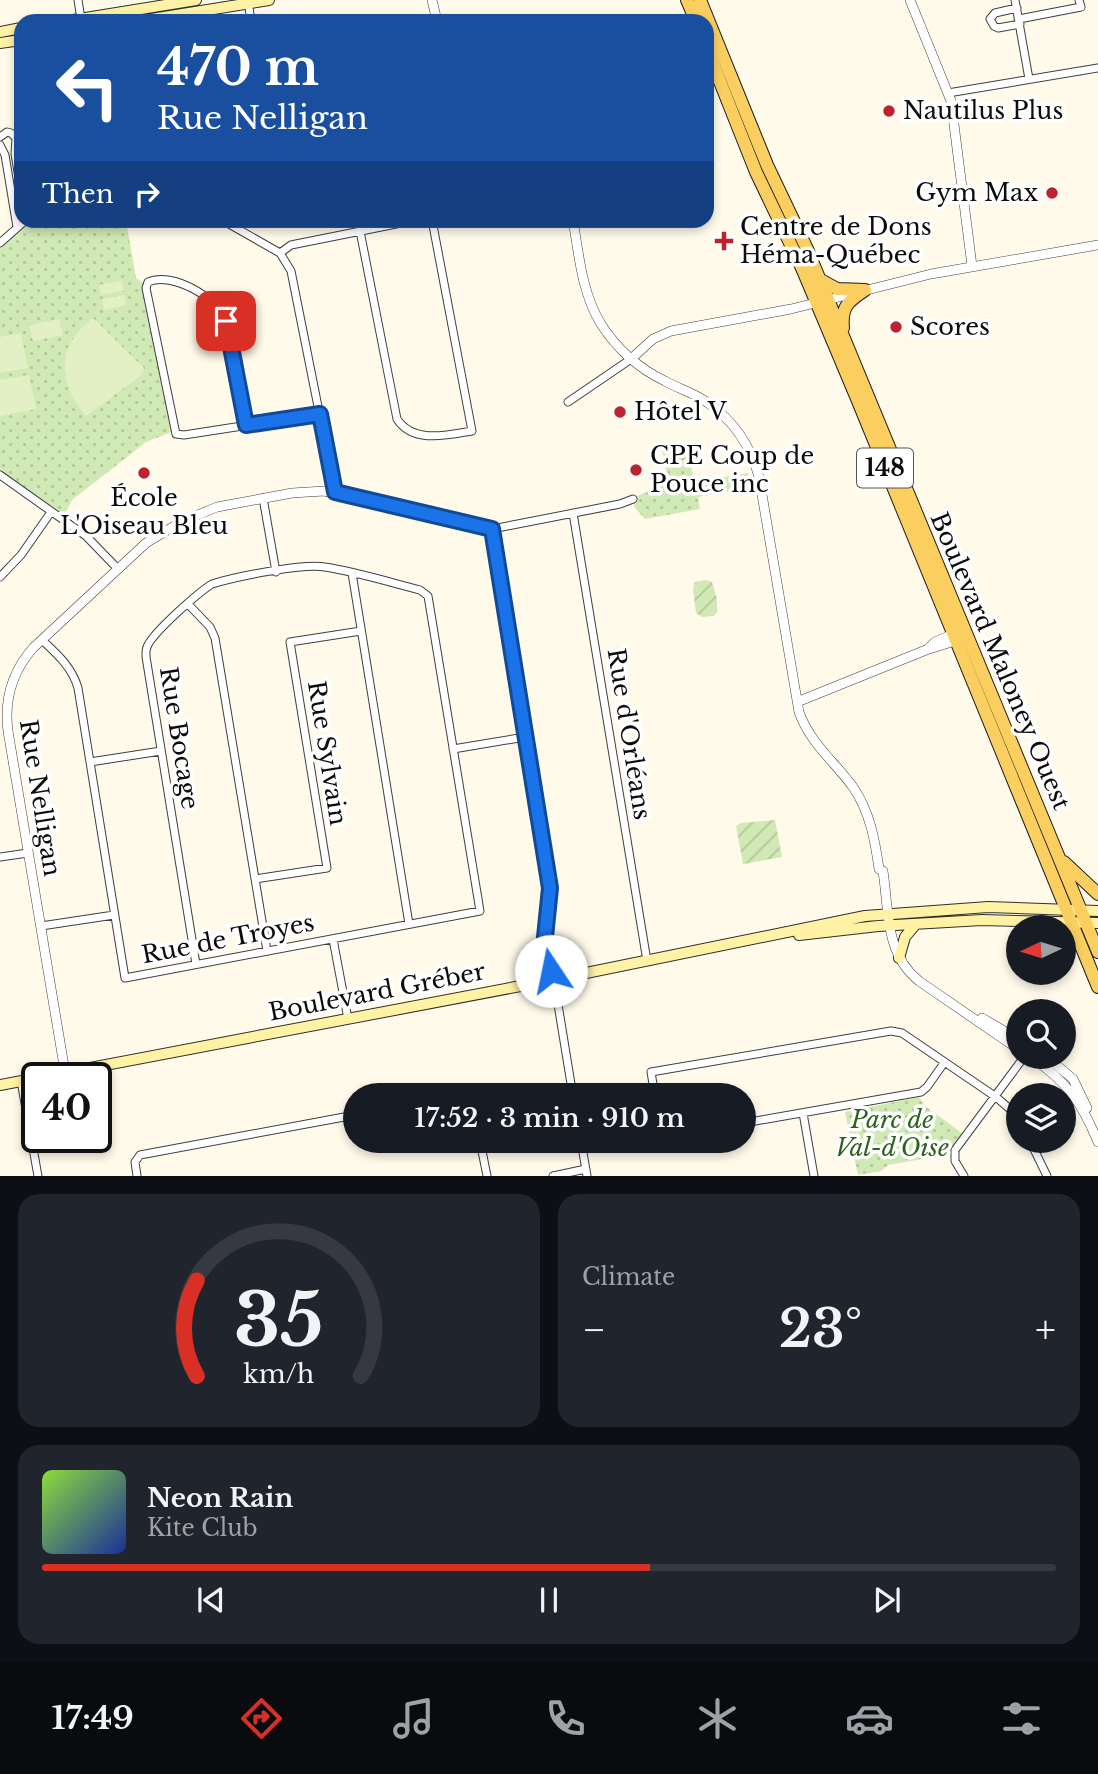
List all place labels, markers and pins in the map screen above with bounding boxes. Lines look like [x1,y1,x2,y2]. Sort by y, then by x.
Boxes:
place label: Nautilus Plus [903,96,1063,125]
marker: Nautilus Plus [881,103,897,119]
place label: Gym Max [915,178,1038,207]
marker: Gym Max [1044,185,1060,201]
place label: Centre de Dons Héma-Québec [740,212,932,269]
marker: Centre de Dons Héma-Québec [714,231,734,251]
pin [196,291,256,351]
place label: Scores [910,312,990,341]
marker: Scores [888,319,904,335]
place label: Hôtel V [634,397,728,426]
marker: Hôtel V [612,404,628,420]
place label: CPE Coup de Pouce inc [650,441,814,498]
marker: CPE Coup de Pouce inc [628,462,644,478]
marker: École L'Oiseau Bleu [136,465,152,481]
place label: École L'Oiseau Bleu [60,483,228,540]

